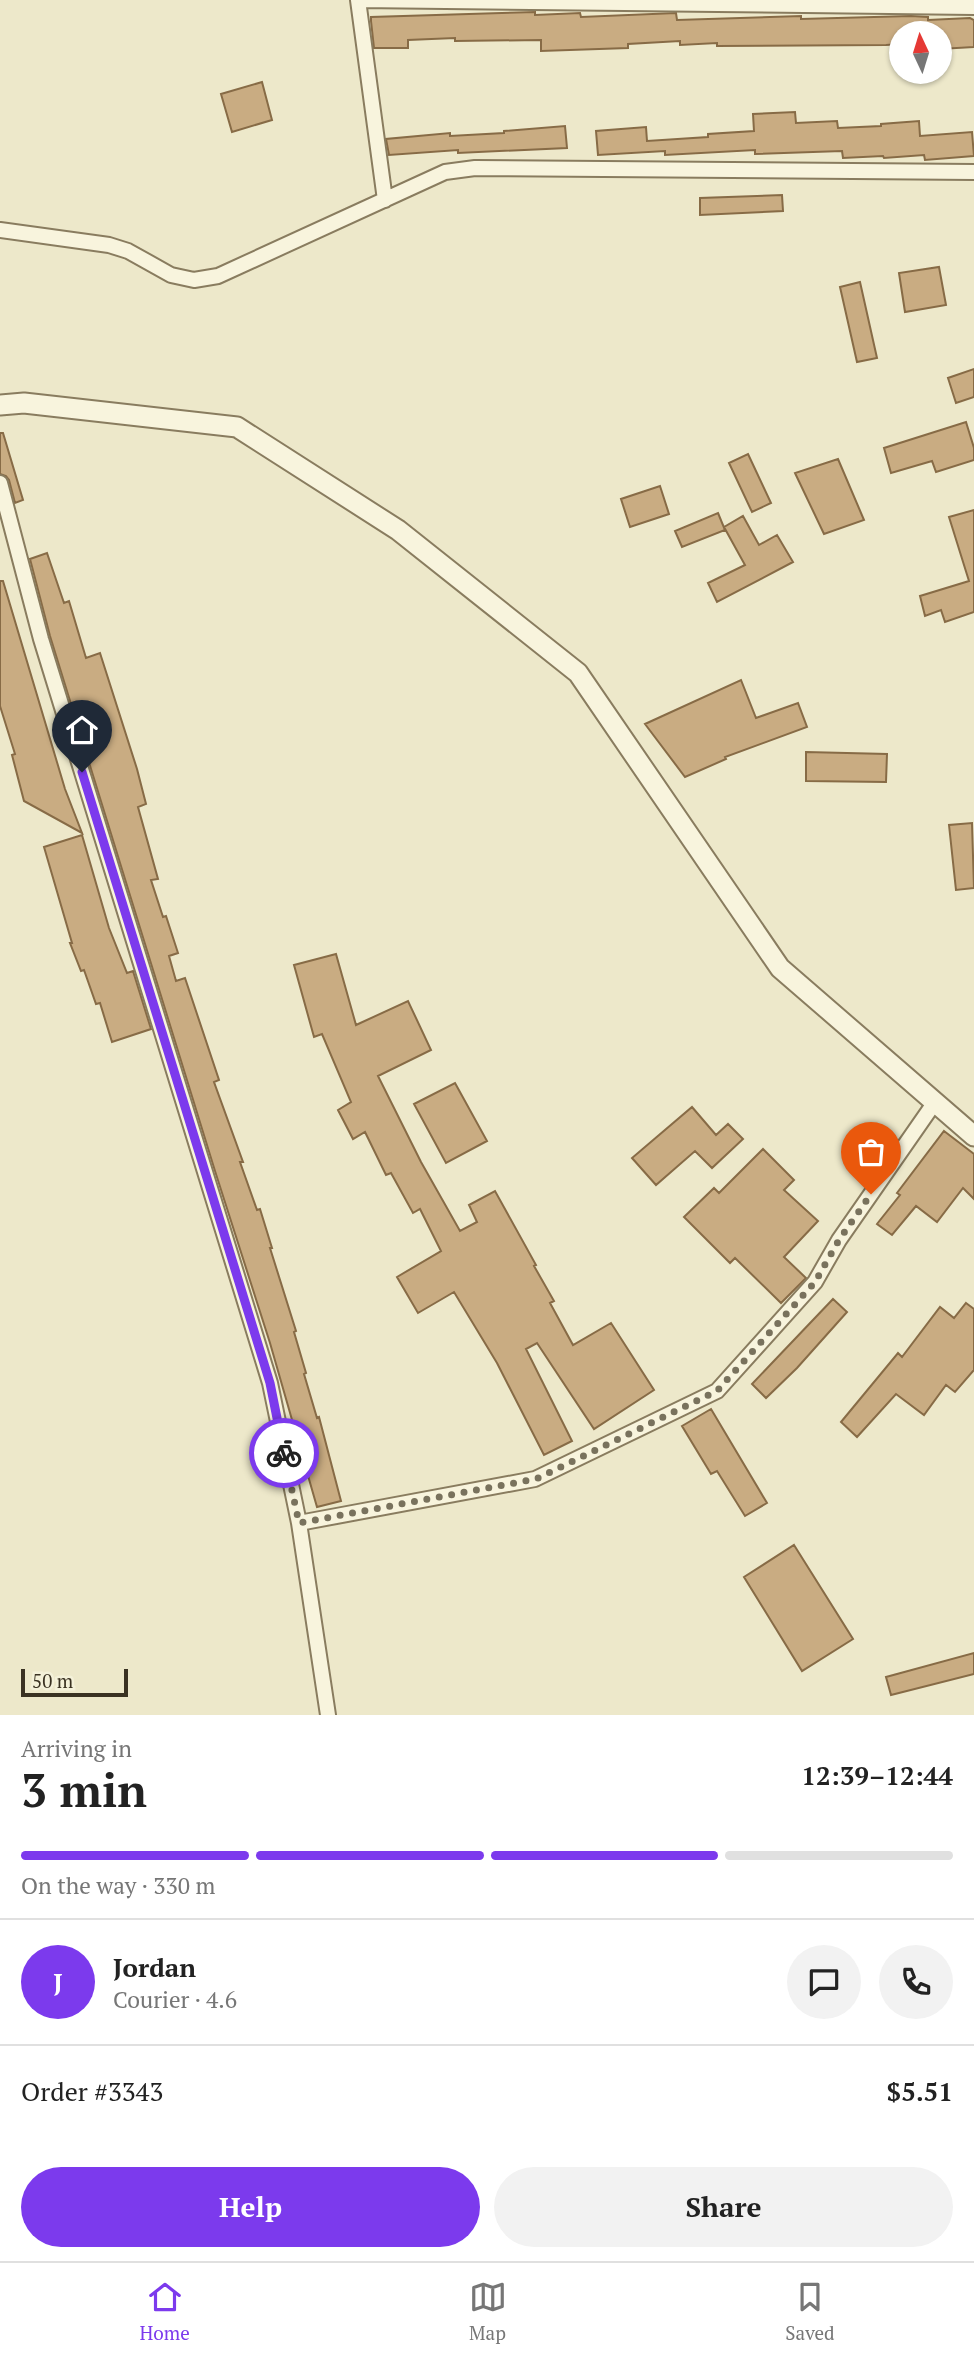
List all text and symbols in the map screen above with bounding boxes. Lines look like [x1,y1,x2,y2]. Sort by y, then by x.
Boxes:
north arrow [889,21,952,84]
map controls [889,21,952,84]
pin [52,700,112,772]
icon: home [63,711,101,749]
pin [841,1122,901,1194]
icon: bag [852,1133,890,1171]
courier [249,1418,319,1488]
icon: bike [265,1434,303,1472]
scale bar [21,1666,128,1698]
text: 50 m [32,1668,73,1693]
text: Arriving in [21,1733,132,1764]
text: 12:39–12:44 [801,1758,953,1792]
text: 3 min [21,1759,147,1820]
text: On the way · 330 m [21,1870,215,1901]
button: chat [787,1945,861,2019]
button: phone [879,1945,953,2019]
text: Jordan [113,1950,196,1984]
text: J [53,1965,63,1999]
text: Courier · 4.6 [113,1984,237,2015]
text: Order #3343 [21,2074,163,2108]
text: $5.51 [887,2074,953,2108]
button: Help [21,2167,480,2247]
button: Share [494,2167,953,2247]
tab: Home [139,2278,190,2345]
tab: Map [469,2278,507,2345]
tab: Saved [785,2278,835,2345]

